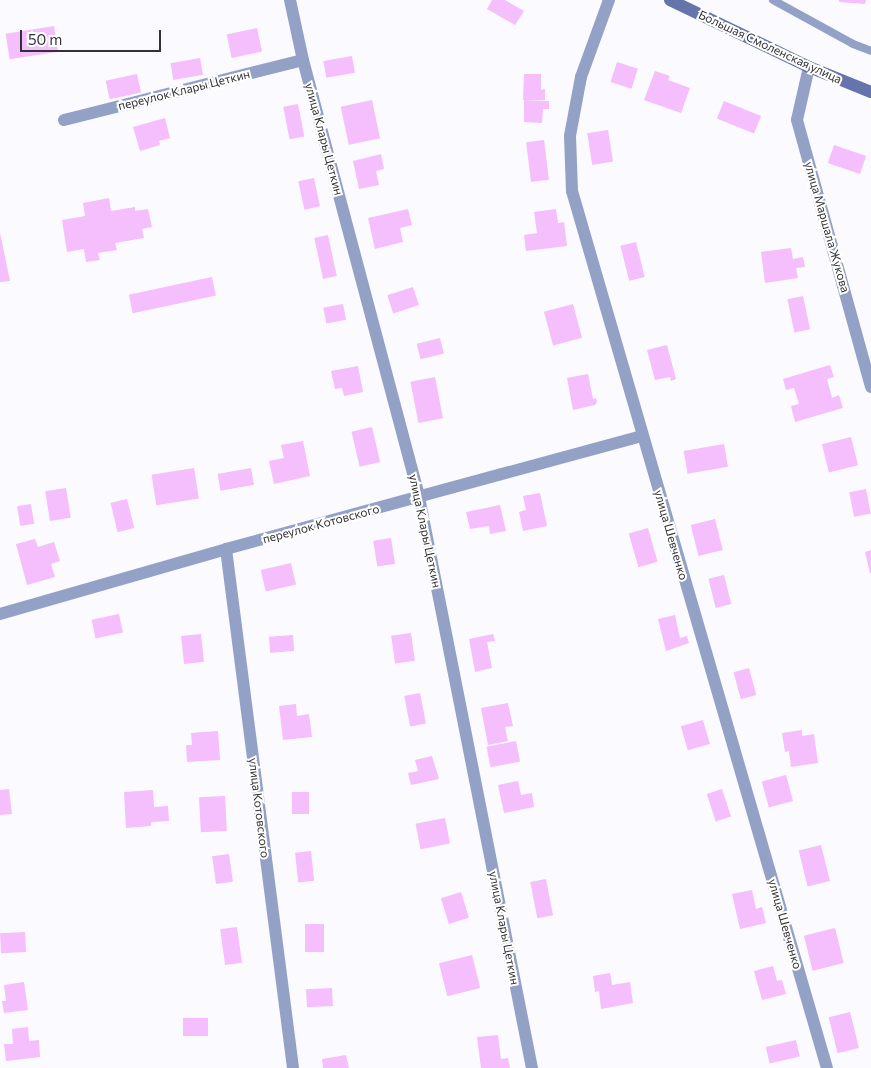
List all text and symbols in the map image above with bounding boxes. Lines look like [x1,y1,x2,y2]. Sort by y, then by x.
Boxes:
street label: Большая Смоленская улица [696,7,844,87]
scale bar [22,20,164,52]
text: 50 m [28,30,62,48]
street label: переулок Клары Цеткин [117,67,251,113]
street label: улица Клары Цеткин [302,81,346,197]
street label: улица Маршала Жукова [801,160,853,294]
street label: улица Клары Цеткин [406,473,444,589]
street label: улица Шевченко [651,488,691,582]
street label: переулок Котовского [261,501,381,547]
street label: улица Котовского [246,757,272,859]
street label: улица Клары Цеткин [486,870,522,986]
street label: улица Шевченко [765,877,805,971]

